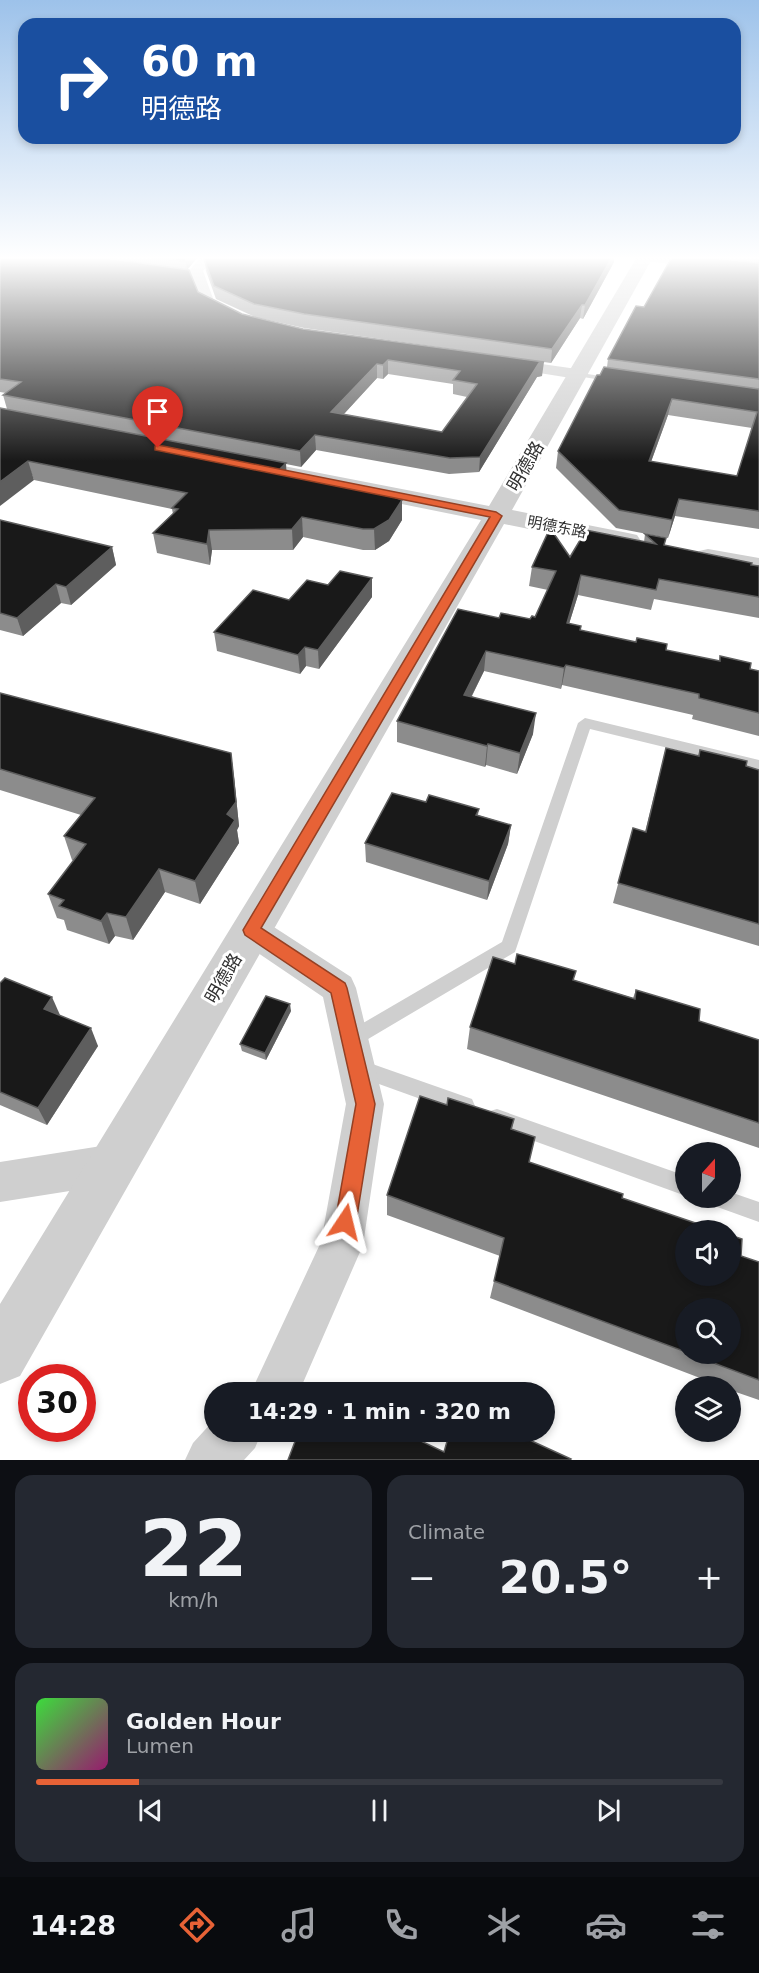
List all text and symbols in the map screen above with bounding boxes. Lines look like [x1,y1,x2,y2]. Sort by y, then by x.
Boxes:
text: 60 m [141,37,258,86]
icon: right [42,42,120,120]
text: 明德路 [141,93,222,124]
pin [132,386,183,448]
icon: arrive [141,395,174,428]
street label: 明德路 [502,437,548,495]
street label: 明德东路 [526,512,588,542]
street label: 明德路 [200,949,246,1007]
north arrow [675,1142,741,1208]
map controls [675,1142,741,1442]
position arrow [313,1190,377,1254]
button: sound [675,1220,741,1286]
button: search [675,1298,741,1364]
speed limit sign: 30 [18,1364,96,1442]
button: layers [675,1376,741,1442]
text: 14:29 · 1 min · 320 m [248,1399,511,1424]
text: 22 [139,1504,248,1594]
text: Climate [408,1520,485,1544]
text: 20.5° [499,1551,632,1604]
text: − [408,1558,436,1597]
text: + [695,1558,723,1597]
text: km/h [168,1588,219,1612]
text: Golden Hour [126,1709,281,1734]
text: Lumen [126,1734,194,1758]
icon: previous [134,1794,167,1827]
icon: pause [363,1794,396,1827]
icon: next [592,1794,625,1827]
icon: directions [176,1904,218,1946]
icon: music [278,1904,320,1946]
icon: phone [380,1904,422,1946]
icon: climate [483,1904,525,1946]
icon: car [585,1904,627,1946]
icon: filters [687,1904,729,1946]
text: 14:28 [30,1910,116,1941]

